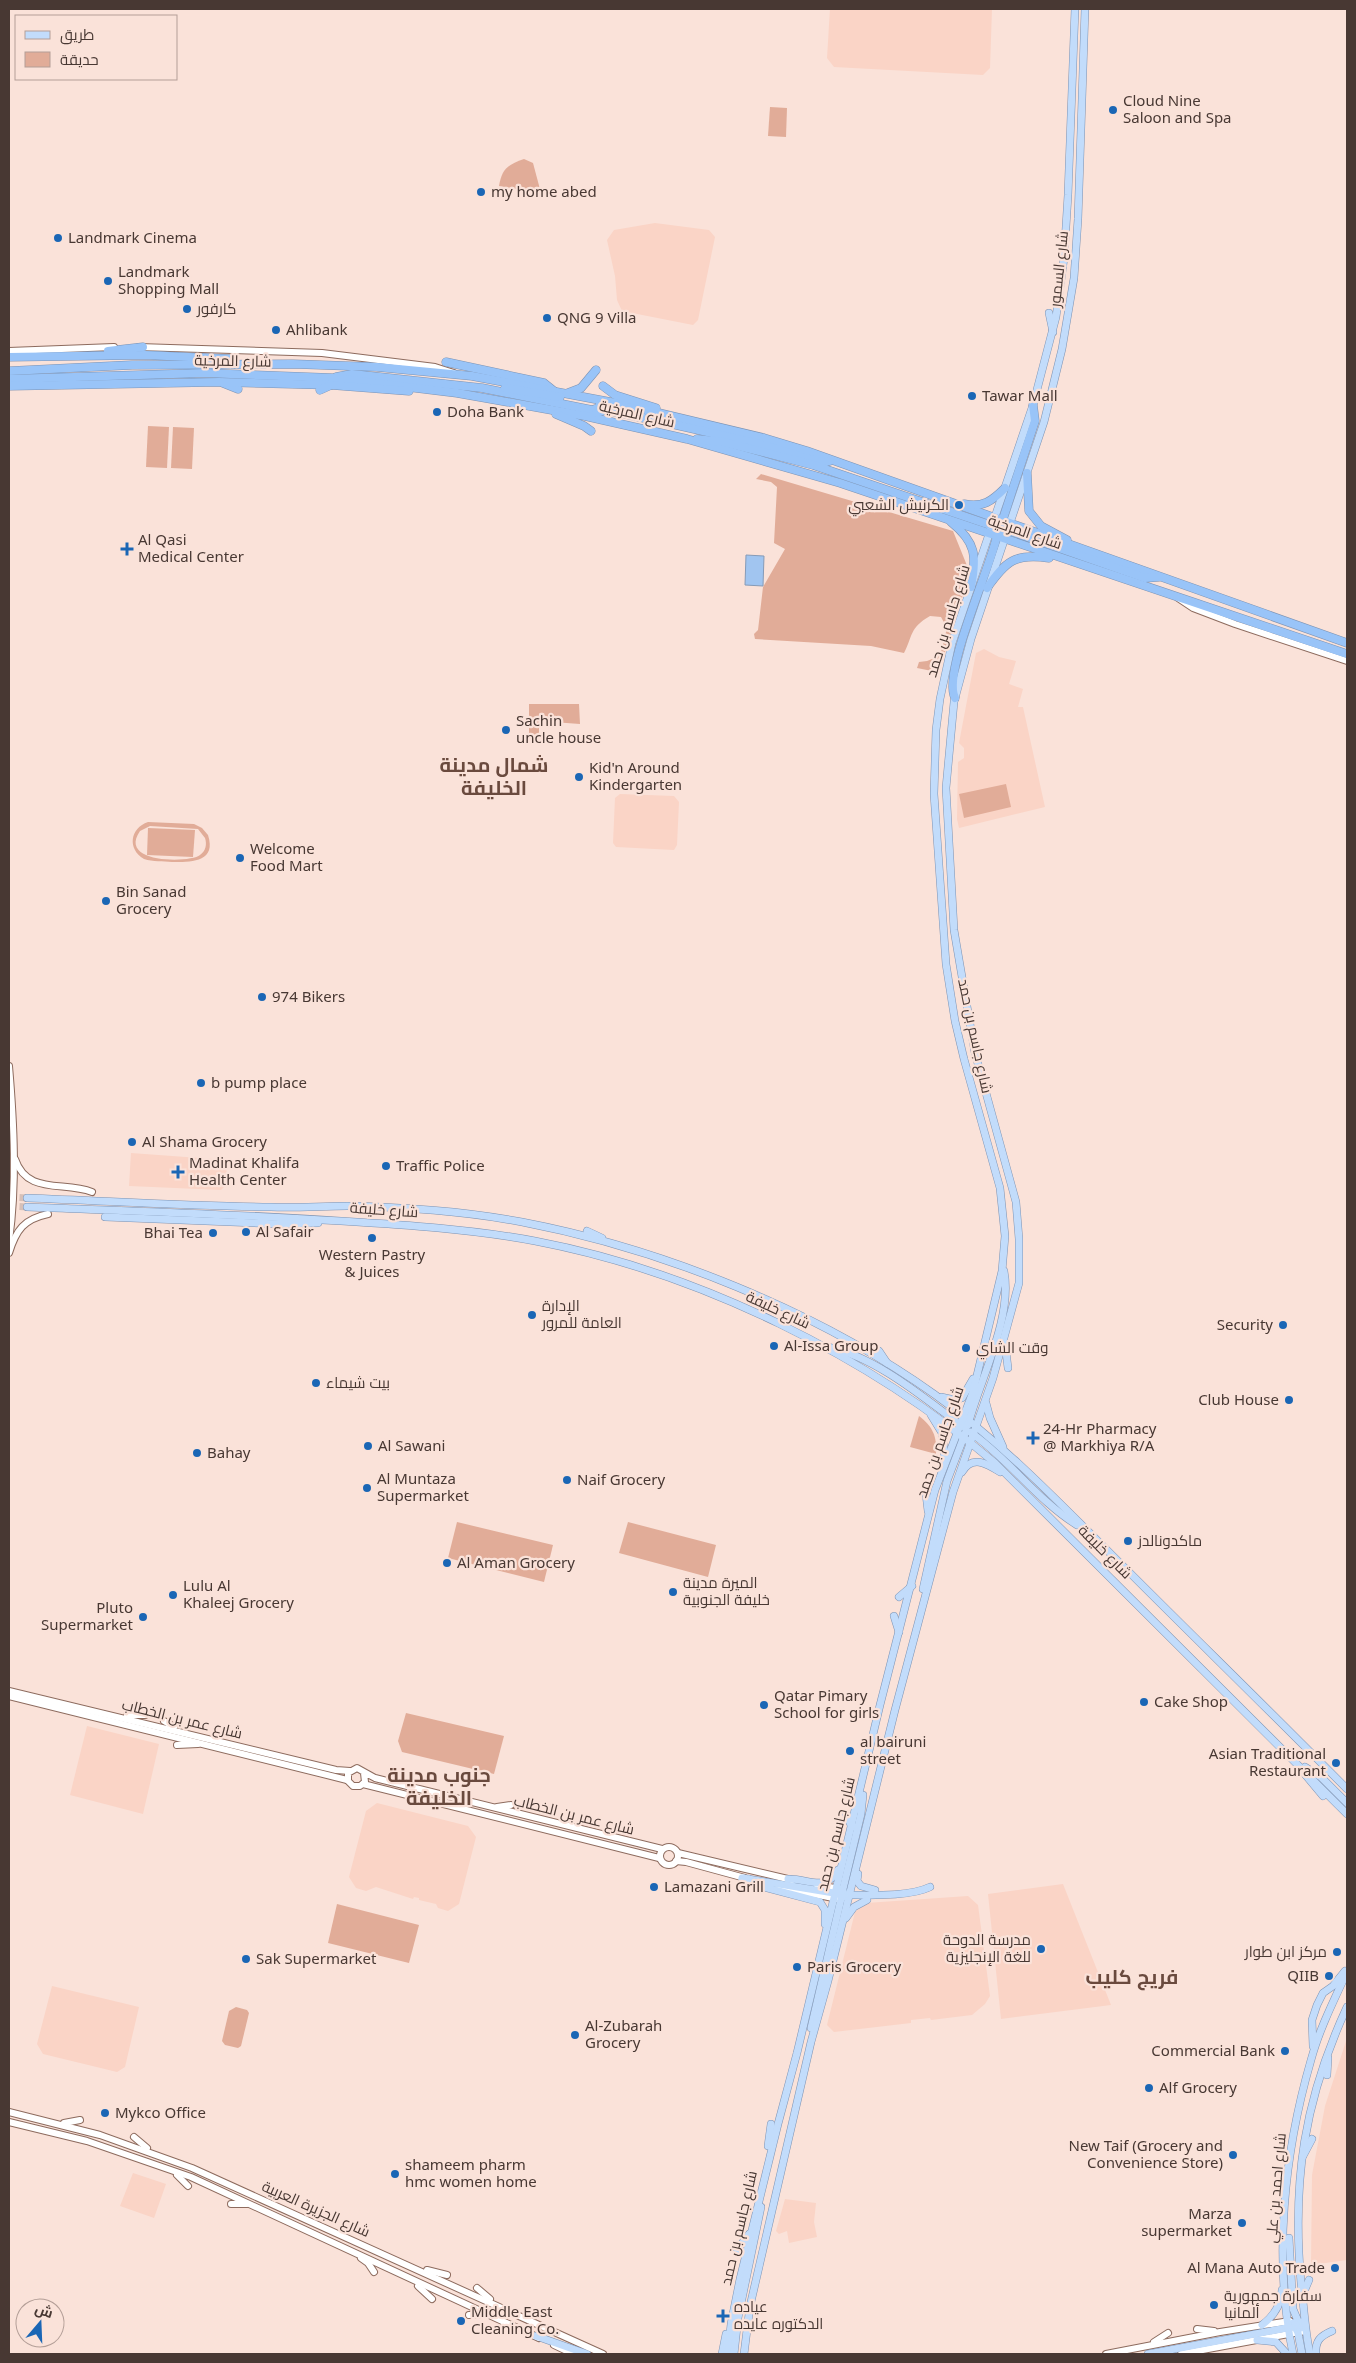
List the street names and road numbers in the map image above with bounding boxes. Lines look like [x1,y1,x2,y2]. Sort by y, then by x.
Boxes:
street label: شارع السمور [1044,230,1074,309]
street label: شارع المرخية [194,349,272,373]
street label: شارع المرخية [597,395,677,433]
street label: شارع المرخية [985,509,1065,555]
street label: شارع جاسم بن حمد [920,562,976,680]
street label: شارع جاسم بن حمد [952,977,998,1095]
street label: شارع خليفة [349,1197,419,1223]
street label: شارع خليفة [742,1286,814,1334]
street label: شارع جاسم بن حمد [911,1383,969,1501]
street label: شارع خليفة [1073,1520,1137,1584]
street label: شارع عمر بن الخطاب [119,1693,245,1745]
street label: شارع جاسم بن حمد [811,1775,861,1893]
street label: شارع عمر بن الخطاب [511,1789,637,1841]
street label: شارع احمد بن علي [1260,2132,1293,2244]
street label: شارع جاسم بن حمد [715,2169,763,2287]
street label: شارع الجزيرة العربية [258,2175,374,2243]

